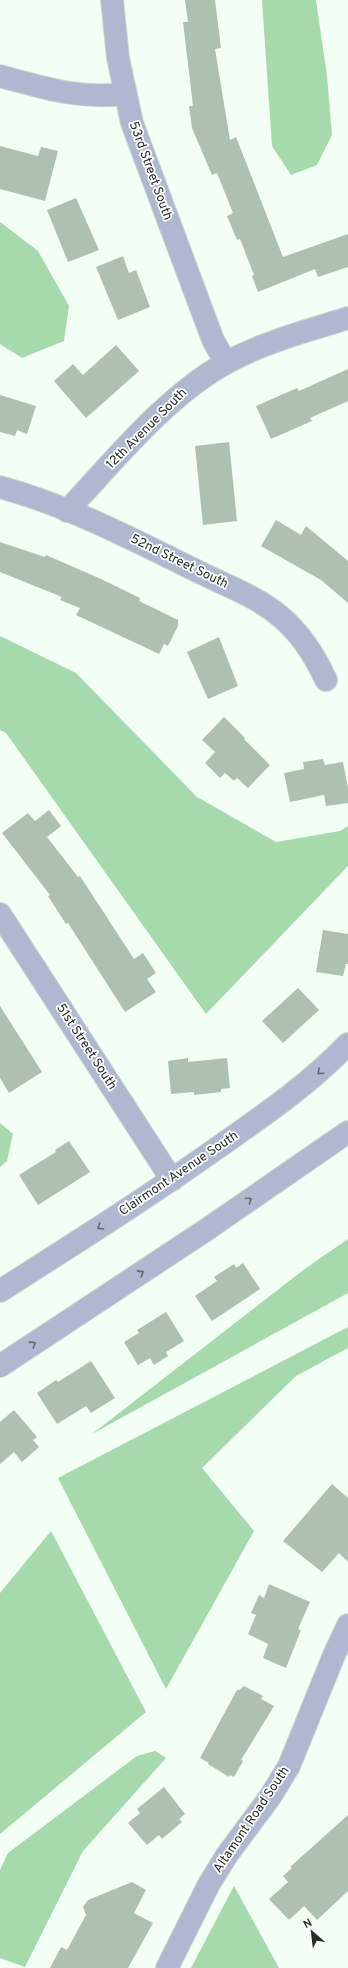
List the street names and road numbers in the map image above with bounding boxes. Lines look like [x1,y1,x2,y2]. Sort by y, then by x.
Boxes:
street label: 53rd Street South [125,119,175,223]
street label: 12th Avenue South [103,385,191,473]
street label: 52nd Street South [127,531,231,593]
street label: 51st Street South [52,1001,120,1093]
street label: Clairmont Avenue South [116,1128,242,1220]
street label: Altamont Road South [210,1764,294,1876]

